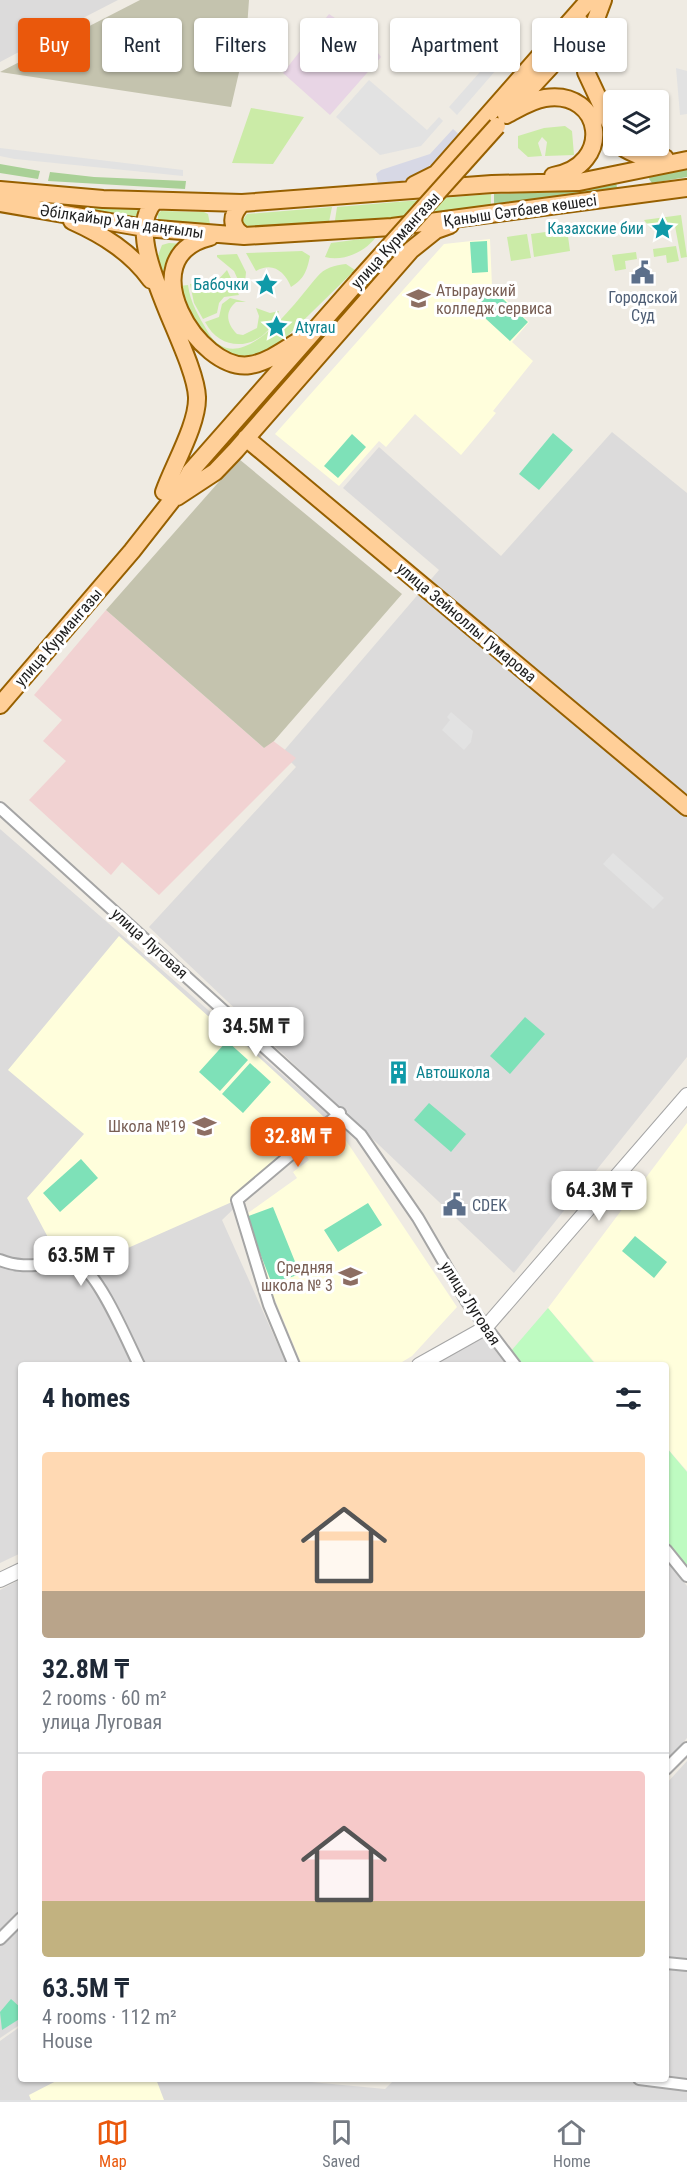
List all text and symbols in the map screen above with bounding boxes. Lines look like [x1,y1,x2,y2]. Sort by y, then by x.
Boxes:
chip: Buy [18,18,90,72]
chip: Rent [102,18,182,72]
chip: Filters [194,18,288,72]
chip: New [300,18,378,72]
chip: Apartment [390,18,520,72]
chip: House [532,18,627,72]
map controls [603,90,669,156]
button: layers [603,90,669,156]
street label: улица Курмангазы [347,188,444,293]
street label: Қаныш Сәтбаев көшесі [442,190,598,231]
street label: Әбілқайыр Хан даңғылы [39,201,205,242]
place icon: Казахские бии [649,215,675,241]
place label: Казахские бии [547,219,644,238]
public building icon: Городской Суд [630,259,656,285]
place icon: Бабочки [254,271,280,297]
place label: Бабочки [193,275,249,294]
place label: Атырауский колледж сервиса [436,281,552,318]
school or university icon: Атырауский колледж сервиса [405,286,431,312]
place label: Городской Суд [608,288,678,325]
place icon: Atyrau [264,314,290,340]
place label: Atyrau [295,318,335,337]
street label: улица Зейноллы Гумарова [393,558,540,686]
street label: улица Курмангазы [11,585,106,690]
street label: улица Луговая [108,904,192,983]
pin: 34.5M ₸ [201,1007,311,1058]
text: 34.5M ₸ [223,1014,289,1038]
building icon: Автошкола [385,1059,411,1085]
place label: Автошкола [416,1063,490,1082]
school or university icon: Школа №19 [191,1113,217,1139]
place label: Школа №19 [108,1117,186,1136]
pin: 32.8M ₸ [243,1117,353,1168]
text: 32.8M ₸ [265,1124,331,1148]
pin: 64.3M ₸ [544,1171,654,1222]
text: 64.3M ₸ [566,1178,632,1202]
public building icon: CDEK [441,1192,467,1218]
place label: CDEK [472,1196,507,1215]
pin: 63.5M ₸ [26,1236,136,1287]
text: 63.5M ₸ [48,1243,114,1267]
place label: Средняя школа № 3 [261,1258,333,1295]
street label: улица Луговая [436,1258,505,1349]
school or university icon: Средняя школа № 3 [338,1263,364,1289]
icon: filters [612,1382,645,1415]
text: 4 homes [42,1383,130,1413]
icon: home [290,1491,398,1599]
text: 32.8M ₸ [42,1654,129,1684]
text: 2 rooms · 60 m² [42,1686,167,1710]
text: улица Луговая [42,1710,162,1734]
icon: home [290,1810,398,1918]
text: 63.5M ₸ [42,1973,129,2003]
text: 4 rooms · 112 m² [42,2005,177,2029]
text: House [42,2029,93,2053]
tab: Map [96,2116,129,2171]
tab: Saved [322,2116,360,2171]
tab: Home [553,2116,591,2171]

